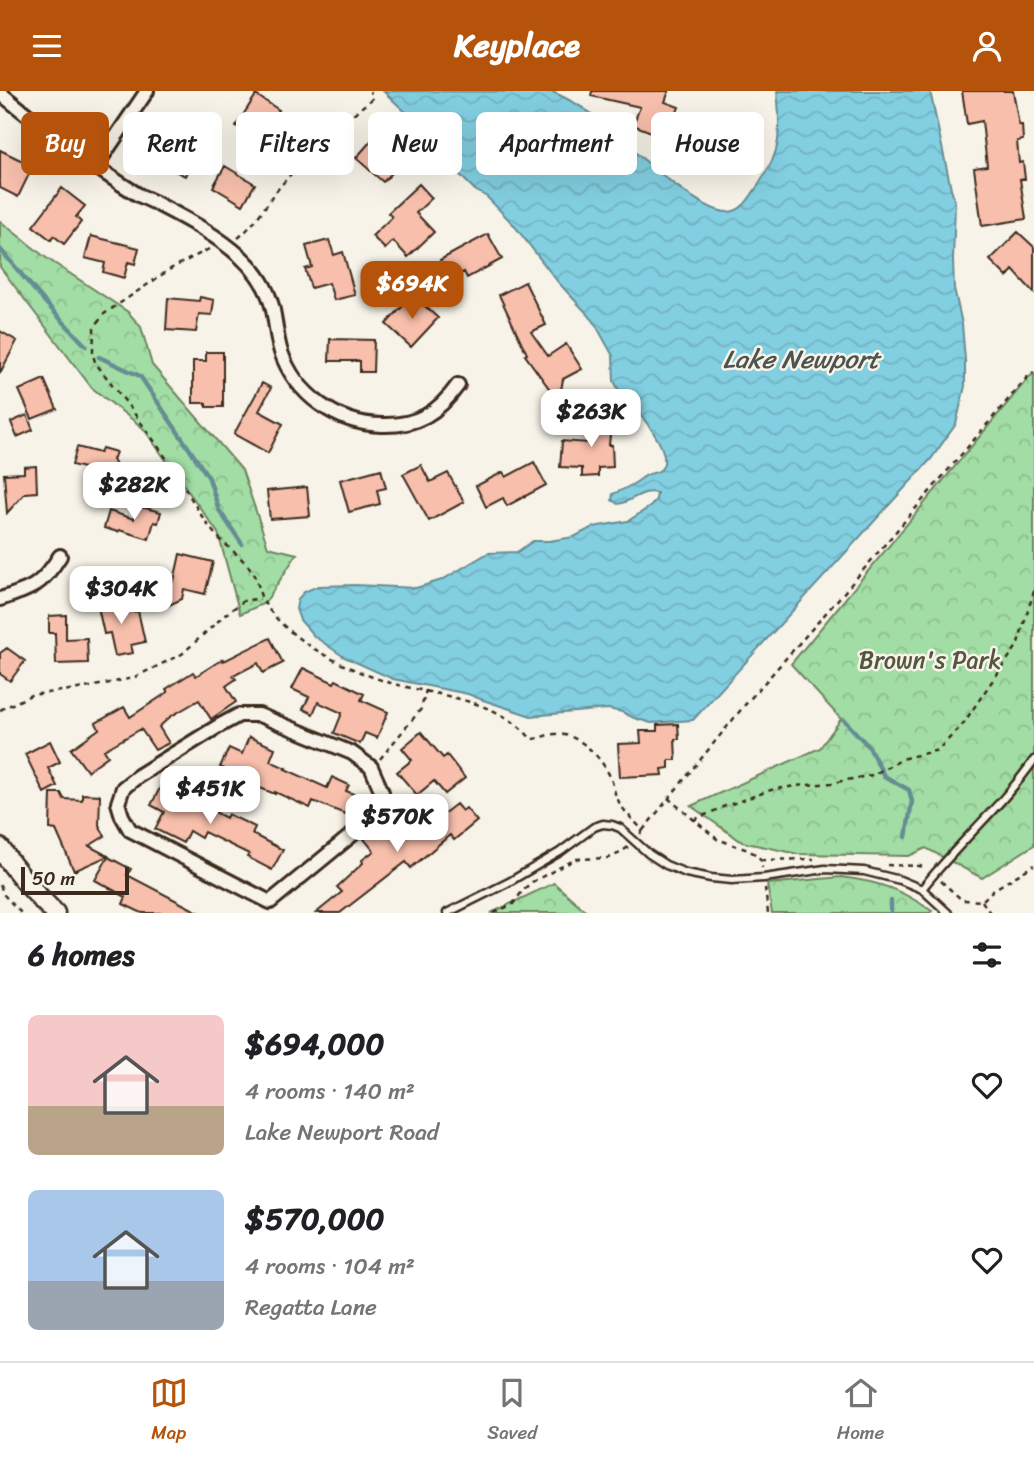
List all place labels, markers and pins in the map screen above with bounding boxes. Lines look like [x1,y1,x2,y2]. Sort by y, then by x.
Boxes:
pin: $694K [363,261,461,321]
pin: $263K [542,389,640,449]
pin: $282K [85,463,183,522]
pin: $304K [72,567,170,626]
pin: $451K [161,767,259,826]
pin: $570K [348,795,446,854]

